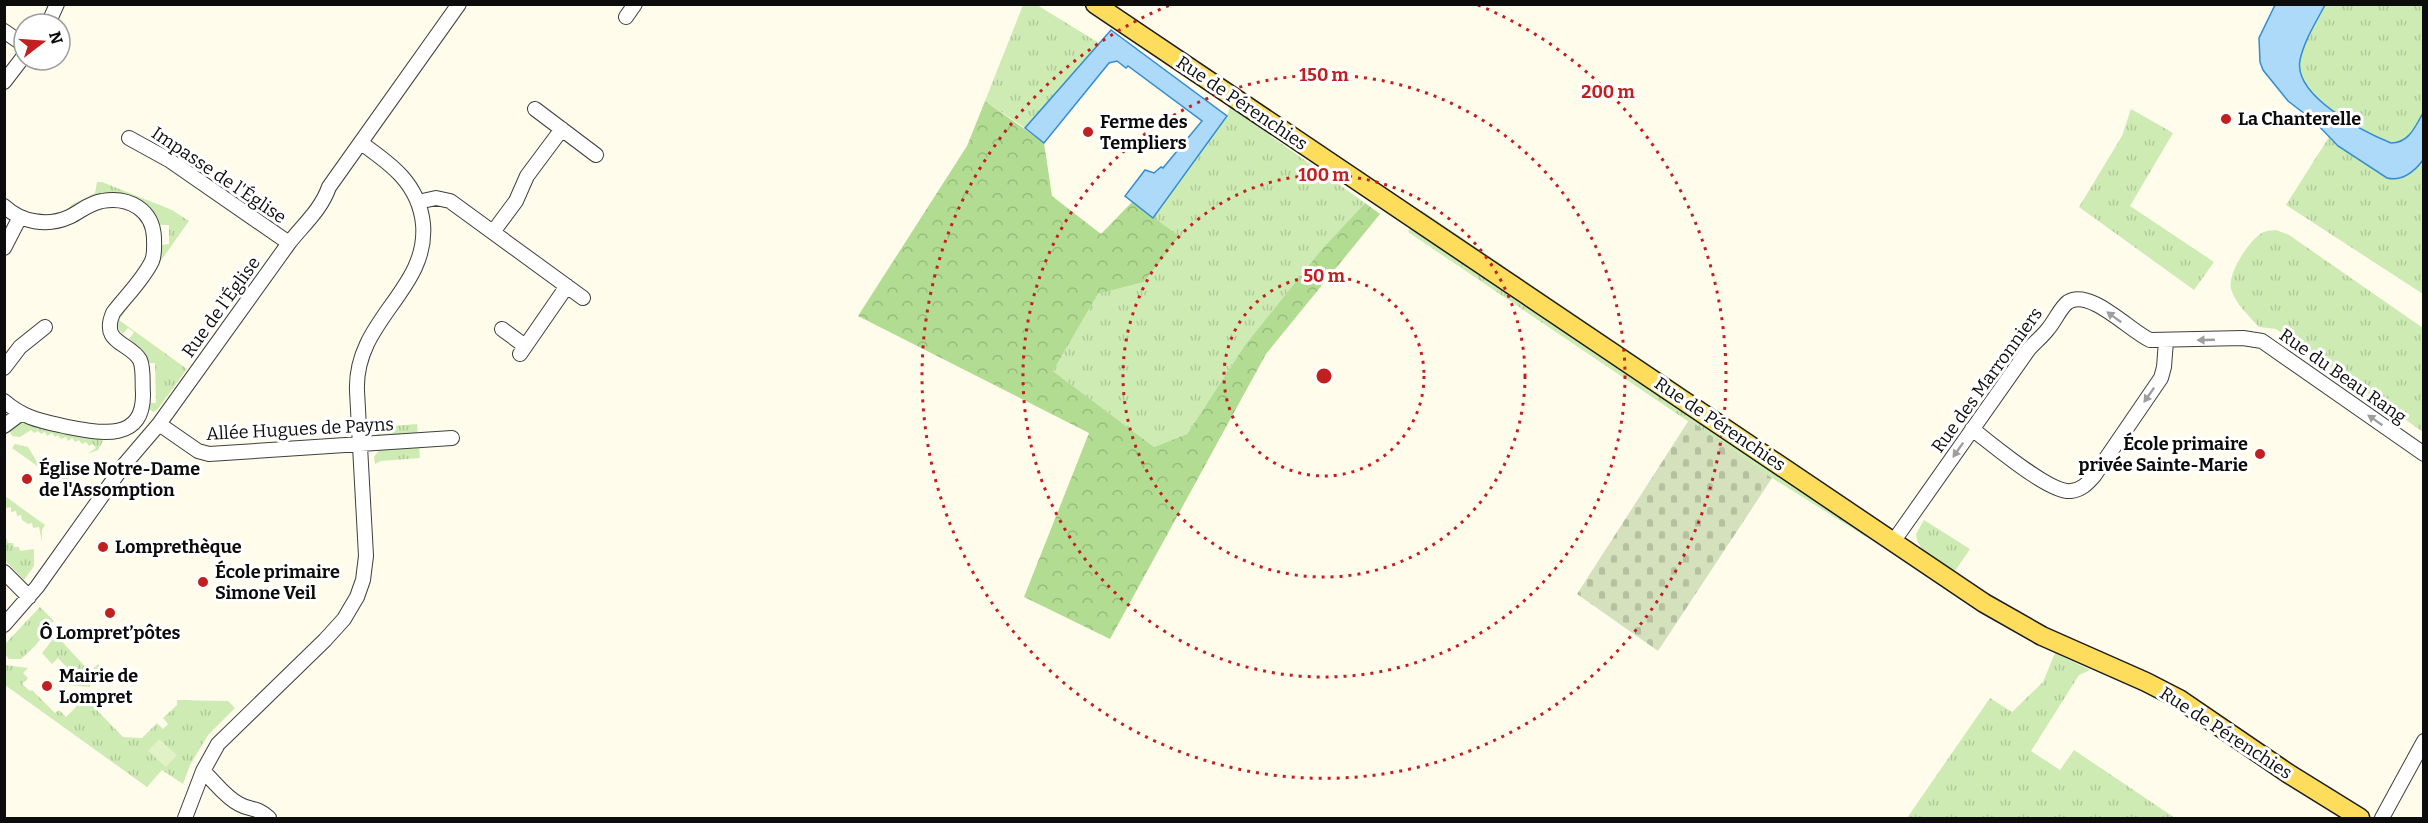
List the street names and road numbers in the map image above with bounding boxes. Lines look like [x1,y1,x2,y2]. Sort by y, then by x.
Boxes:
street label: Rue de Pérenchies [1172,51,1312,155]
street label: Impasse de l'Église [148,121,291,228]
street label: Rue de l'Église [176,252,265,362]
street label: Rue des Marronniers [1927,303,2047,457]
street label: Rue du Beau Rang [2275,324,2411,428]
street label: Rue de Pérenchies [1650,372,1790,476]
street label: Allée Hugues de Payns [206,413,394,445]
street label: Rue de Pérenchies [2156,682,2296,784]

